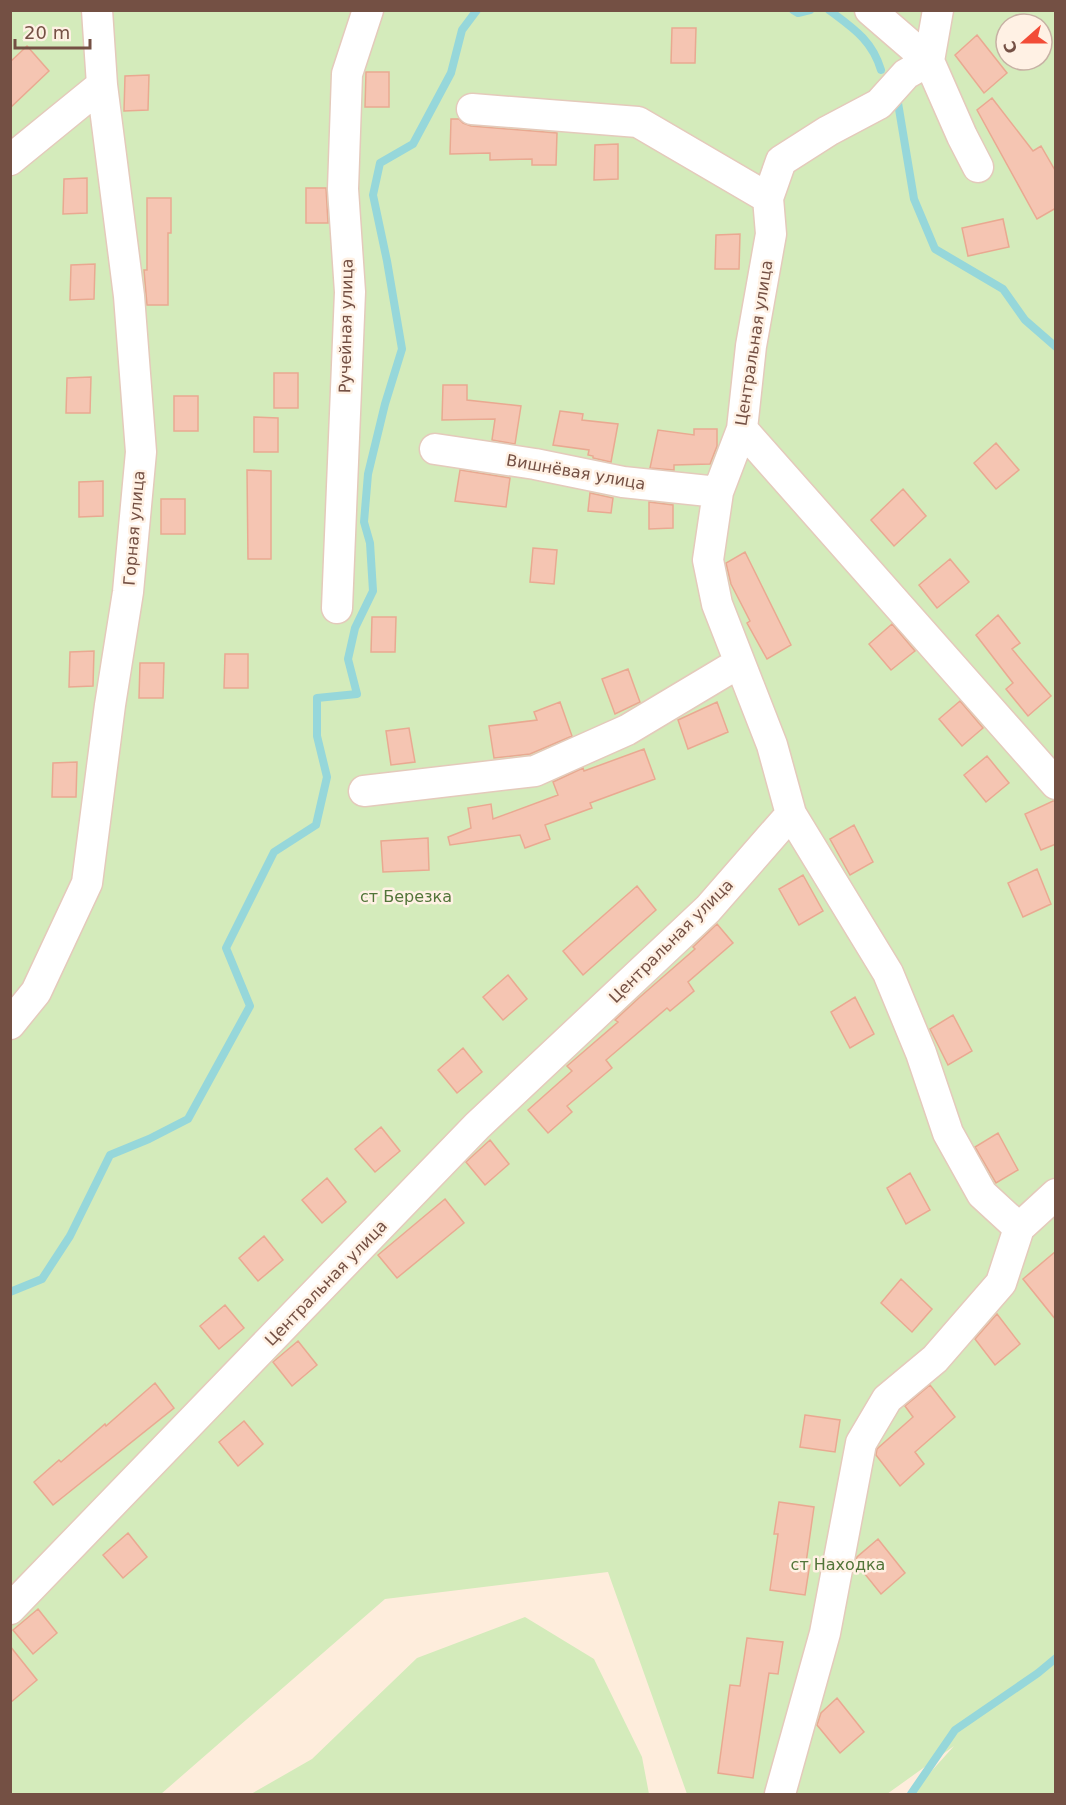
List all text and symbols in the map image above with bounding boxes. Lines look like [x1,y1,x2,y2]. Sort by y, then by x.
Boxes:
scale bar [15,12,90,50]
north arrow [994,12,1054,72]
text: 20 m [24,22,70,43]
text: С [999,38,1021,56]
street label: Ручейная улица [335,259,357,393]
street label: Центральная улица [732,259,776,427]
street label: Вишнёвая улица [505,450,647,494]
street label: Горная улица [120,470,148,586]
street label: Центральная улица [605,875,737,1007]
park label: ст Березка [360,887,452,906]
street label: Центральная улица [261,1216,391,1350]
park label: ст Находка [791,1555,885,1574]

